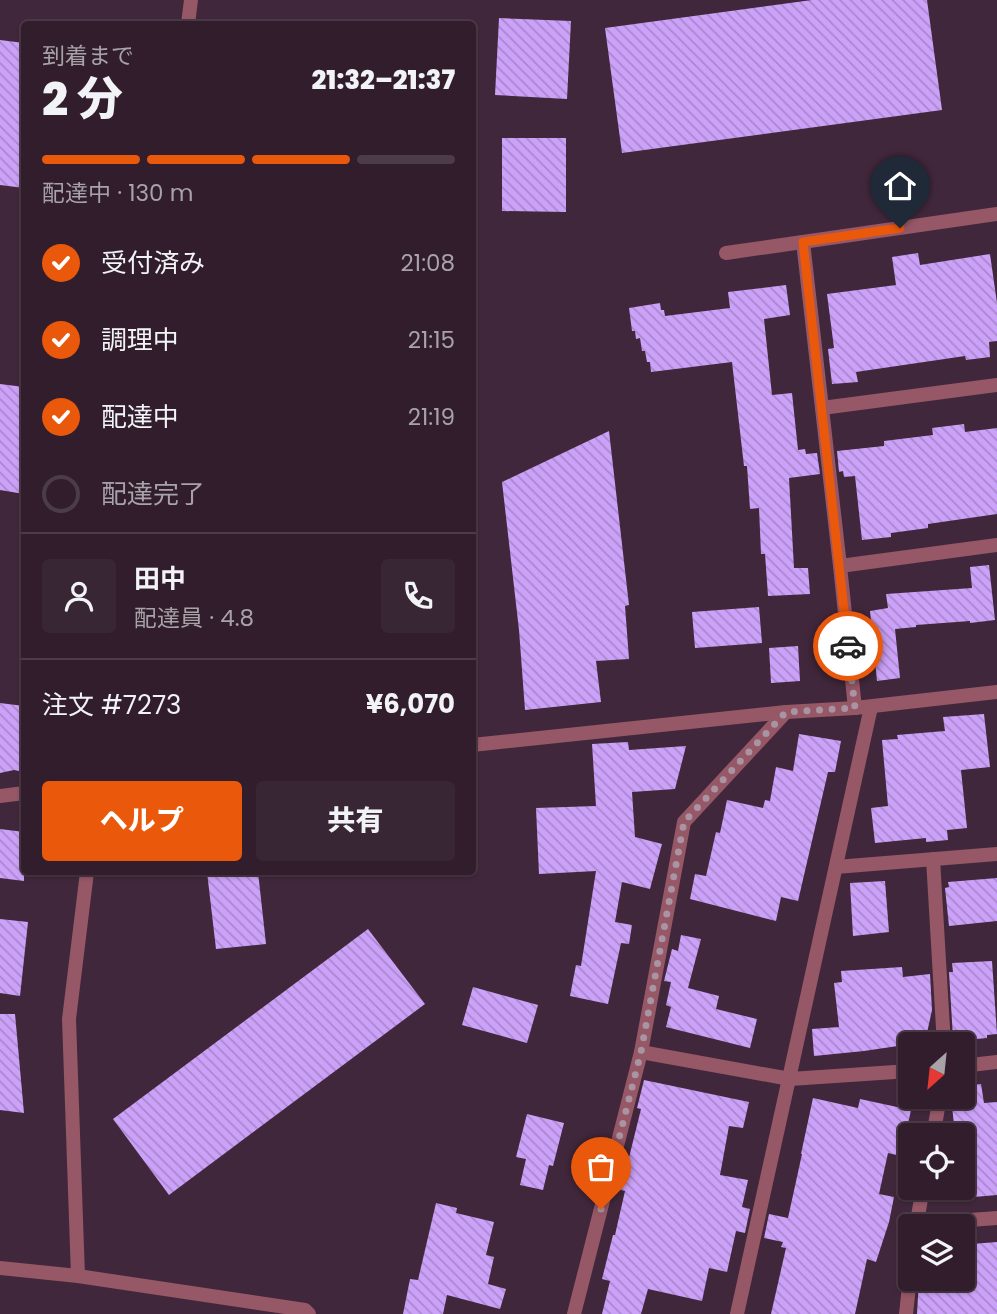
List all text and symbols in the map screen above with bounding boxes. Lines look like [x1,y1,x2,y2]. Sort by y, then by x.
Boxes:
text: 到着まで [42,40,134,72]
text: 21:32–21:37 [312,62,455,98]
text: 2 分 [42,67,123,131]
pin [870,156,930,228]
icon: home [881,167,919,205]
text: 配達中 · 130 m [42,177,193,209]
icon: check [42,244,80,282]
text: 受付済み [101,245,205,281]
text: 21:08 [401,247,455,279]
icon: check [42,321,80,359]
text: 調理中 [101,322,179,358]
text: 21:15 [408,324,455,356]
icon: check [42,398,80,436]
text: 配達中 [101,399,179,435]
text: 21:19 [408,401,455,433]
text: 配達完了 [101,476,205,512]
button: person [42,559,116,633]
button: phone [381,559,455,633]
text: 田中 [134,561,186,597]
text: 配達員 · 4.8 [134,602,254,634]
courier [813,611,883,681]
icon: car [829,627,867,665]
text: ¥6,070 [366,686,455,722]
text: 注文 #7273 [42,687,181,723]
button: ヘルプ [42,781,242,861]
button: 共有 [256,781,455,861]
north arrow [898,1032,975,1110]
map controls [898,1032,975,1291]
button: locate [898,1123,975,1200]
pin [571,1137,631,1209]
icon: bag [582,1148,620,1186]
button: layers [898,1214,975,1291]

